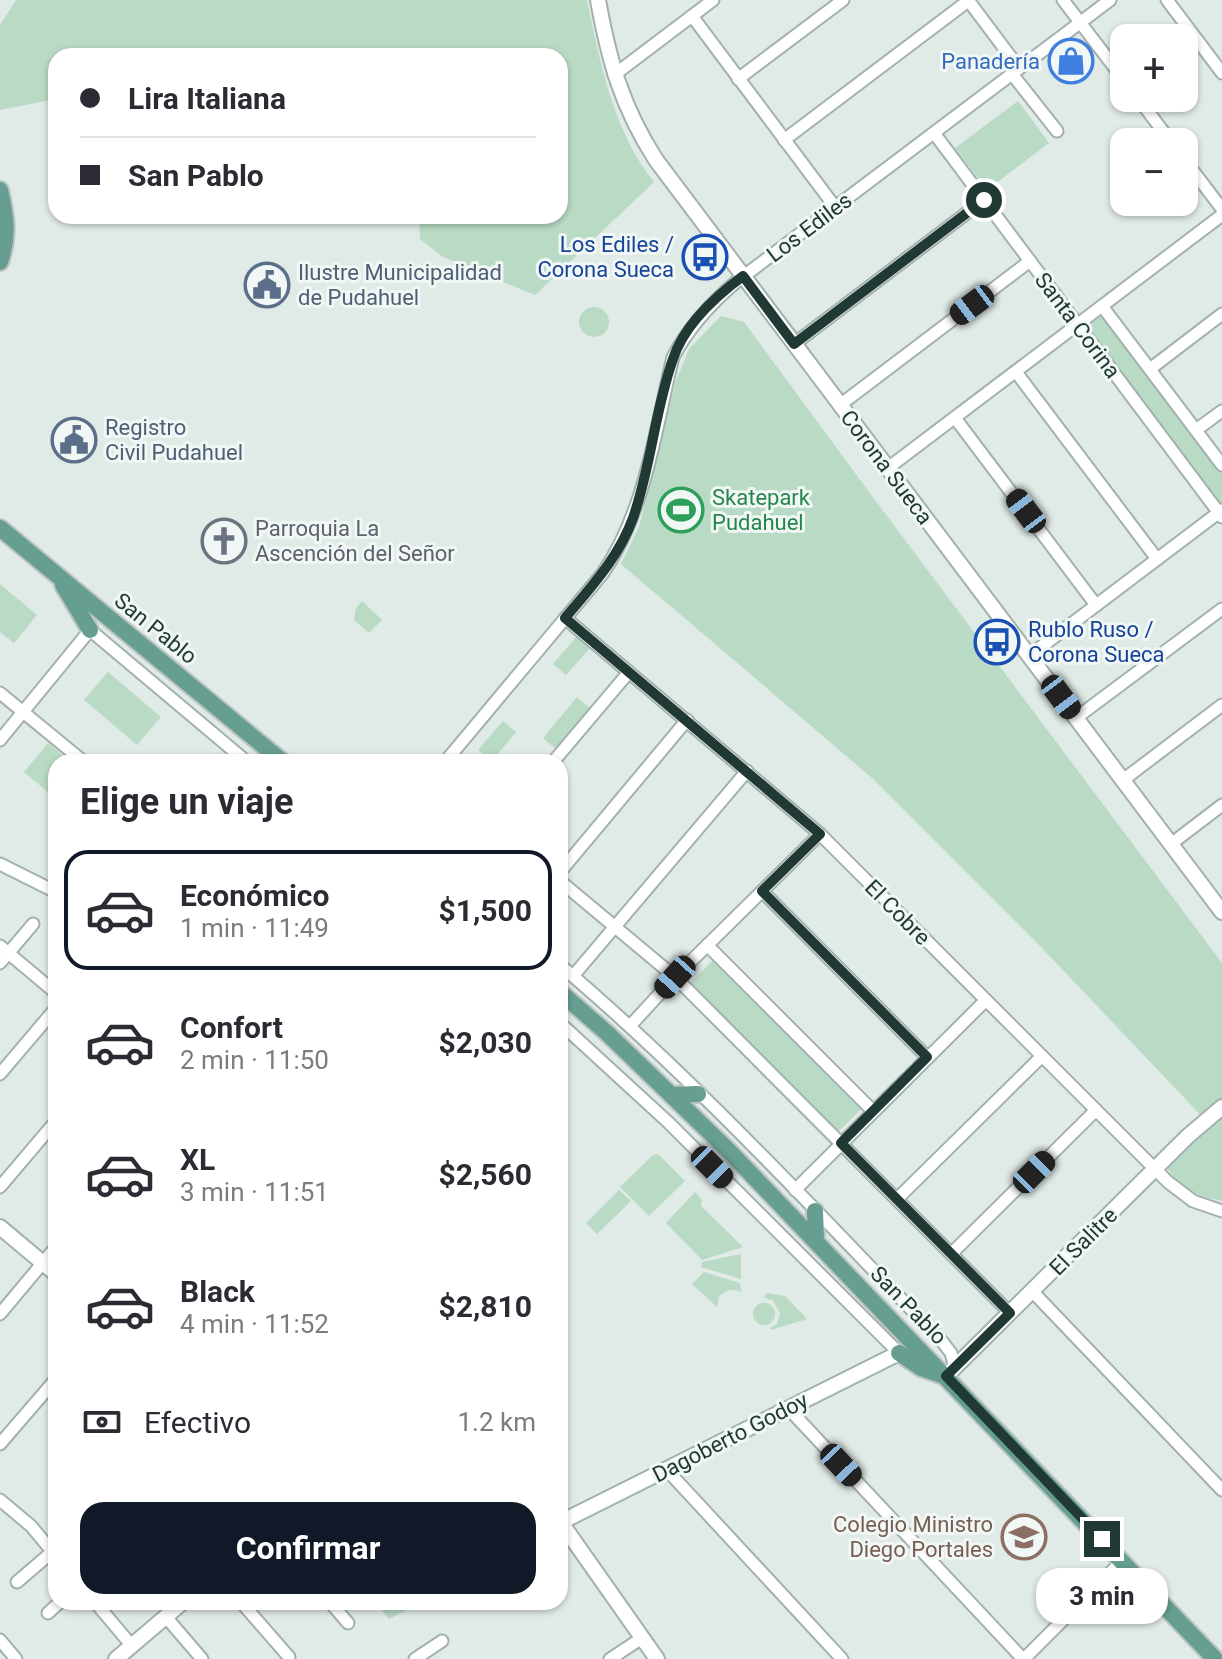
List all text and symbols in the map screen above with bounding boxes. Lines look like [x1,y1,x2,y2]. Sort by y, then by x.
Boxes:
map controls [1110,24,1198,216]
button: + [1110,24,1198,112]
shop icon: Panadería [1047,37,1095,85]
place label: Panadería [941,49,1040,74]
text: Lira Italiana [128,81,286,116]
button: − [1110,128,1198,216]
text: San Pablo [128,158,264,193]
route start [966,182,1002,218]
street label: Los Ediles [762,187,857,267]
place label: Los Ediles / Corona Sueca [537,232,674,282]
bus stop icon: Los Ediles / Corona Sueca [681,233,729,281]
place label: Ilustre Municipalidad de Pudahuel [298,260,502,310]
public building icon: Ilustre Municipalidad de Pudahuel [243,261,291,309]
street label: Santa Corina [1030,268,1125,383]
car [946,281,998,329]
street label: Corona Sueca [836,405,938,529]
place label: Registro Civil Pudahuel [105,415,243,465]
public building icon: Registro Civil Pudahuel [50,416,98,464]
place label: Skatepark Pudahuel [712,485,811,535]
car [1002,485,1050,537]
sports icon: Skatepark Pudahuel [657,486,705,534]
place label: Parroquia La Ascención del Señor [255,516,455,566]
church icon: Parroquia La Ascención del Señor [200,517,248,565]
street label: San Pablo [109,588,202,669]
place label: Rublo Ruso / Corona Sueca [1028,617,1165,667]
bus stop icon: Rublo Ruso / Corona Sueca [973,618,1021,666]
car [1037,671,1085,723]
text: Elige un viaje [80,781,293,823]
icon: car [84,874,156,946]
street label: El Cobre [860,875,935,950]
text: Económico [180,878,329,913]
text: $1,500 [439,893,532,928]
text: 1 min · 11:49 [180,913,329,943]
car [650,951,700,1003]
icon: car [84,1006,156,1078]
text: Confort [180,1010,283,1045]
text: $2,030 [439,1025,532,1060]
text: 2 min · 11:50 [180,1045,329,1075]
icon: car [84,1138,156,1210]
text: XL [180,1142,215,1177]
car [687,1142,737,1192]
car [1009,1147,1059,1197]
text: $2,560 [439,1157,532,1192]
text: 3 min · 11:51 [180,1177,329,1207]
street label: El Salitre [1044,1202,1122,1280]
street label: San Pablo [865,1261,952,1350]
icon: car [84,1270,156,1342]
text: Black [180,1274,255,1309]
text: $2,810 [439,1289,532,1324]
text: 4 min · 11:52 [180,1309,329,1339]
street label: Dagoberto Godoy [648,1387,813,1487]
icon: cash [80,1400,124,1444]
text: Efectivo [144,1405,251,1440]
text: 1.2 km [457,1407,536,1437]
car [816,1439,866,1491]
button: Confirmar [80,1502,536,1594]
place label: Colegio Ministro Diego Portales [833,1512,993,1562]
school or university icon: Colegio Ministro Diego Portales [1000,1513,1048,1561]
route end [1084,1521,1120,1557]
callout: 3 min [1036,1567,1168,1623]
text: 3 min [1069,1581,1135,1611]

